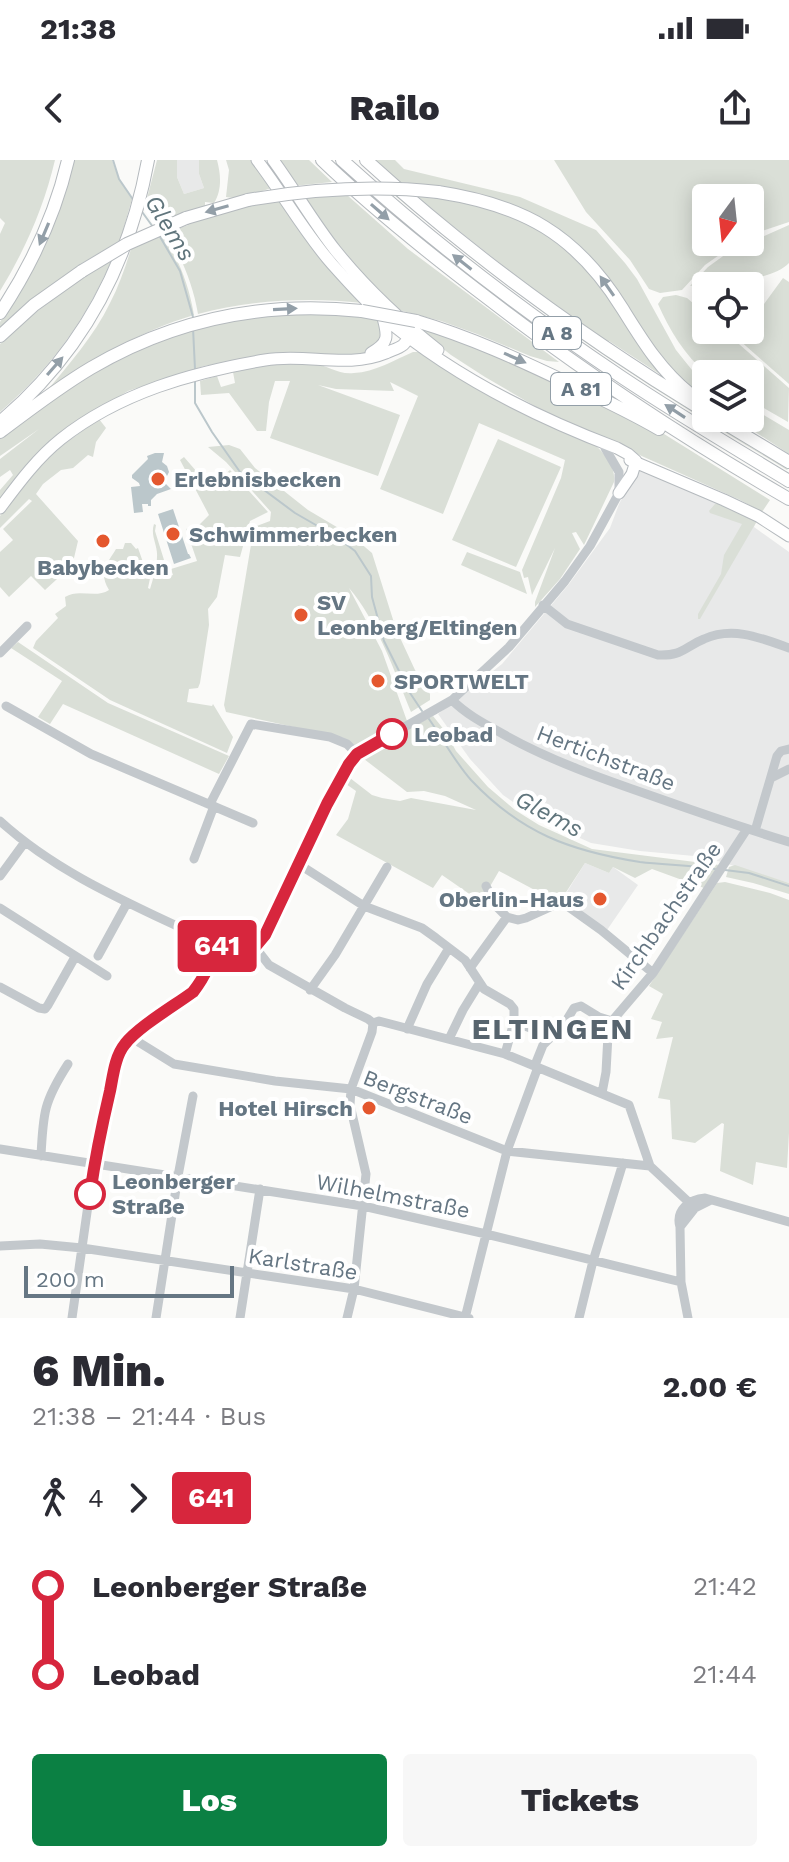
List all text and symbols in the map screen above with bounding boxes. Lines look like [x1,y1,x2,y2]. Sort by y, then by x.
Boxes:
text: 21:38 [40,11,116,46]
icon: back [32,86,76,130]
icon: share [713,86,757,130]
text: Railo [349,87,440,129]
north arrow [692,184,764,256]
map controls [692,184,764,432]
water label: Glems [139,190,201,266]
one-way arrow [205,203,229,216]
one-way arrow [370,203,390,220]
one-way arrow [37,222,50,246]
one-way arrow [452,254,472,271]
button: locate [692,272,764,344]
one-way arrow [600,275,615,296]
one-way arrow [273,302,298,315]
road number: A 8 [533,317,581,349]
one-way arrow [503,351,527,365]
one-way arrow [46,357,63,377]
button: layers [692,360,764,432]
road number: A 81 [551,373,611,405]
one-way arrow [664,404,685,419]
place label: Erlebnisbecken [174,467,341,492]
marker: Erlebnisbecken [149,470,167,488]
place label: Schwimmerbecken [189,522,398,547]
marker: Schwimmerbecken [164,525,182,543]
marker: Babybecken [94,532,112,550]
place label: Babybecken [37,555,169,580]
place label: SV Leonberg/Eltingen [317,590,518,640]
marker: SV Leonberg/Eltingen [292,606,310,624]
place label: SPORTWELT [394,669,529,694]
marker: SPORTWELT [369,672,387,690]
marker: Leobad [377,719,407,749]
street label: Hertichstraße [533,720,679,796]
place label: Leobad [414,722,493,747]
water label: Glems [511,785,587,843]
street label: Kirchbachstraße [606,837,726,995]
place label: Oberlin-Haus [439,887,584,912]
marker: Oberlin-Haus [591,890,609,908]
line badge: 641 [171,920,263,972]
text: 641 [194,929,240,962]
district label: ELTINGEN [471,1011,635,1046]
street label: Bergstraße [360,1065,476,1129]
place label: Hotel Hirsch [218,1096,353,1121]
marker: Hotel Hirsch [360,1099,378,1117]
place label: Leonberger Straße [112,1169,235,1219]
street label: Wilhelmstraße [314,1169,472,1223]
marker: Leonberger Straße [75,1179,105,1209]
street label: Karlstraße [246,1243,360,1285]
scale bar [24,1262,234,1298]
text: 200 m [36,1267,105,1292]
text: 6 Min. [32,1345,166,1397]
text: 2.00 € [662,1369,757,1404]
text: 21:38 – 21:44 · Bus [32,1401,266,1431]
icon: walk [32,1476,76,1520]
icon: forward [116,1476,160,1520]
text: 641 [188,1481,235,1514]
text: 4 [88,1483,104,1513]
text: Leonberger Straße [92,1569,367,1604]
text: 21:42 [693,1571,757,1601]
text: Leobad [92,1657,200,1692]
text: 21:44 [692,1659,757,1689]
button: Los [32,1754,387,1846]
button: Tickets [403,1754,757,1846]

